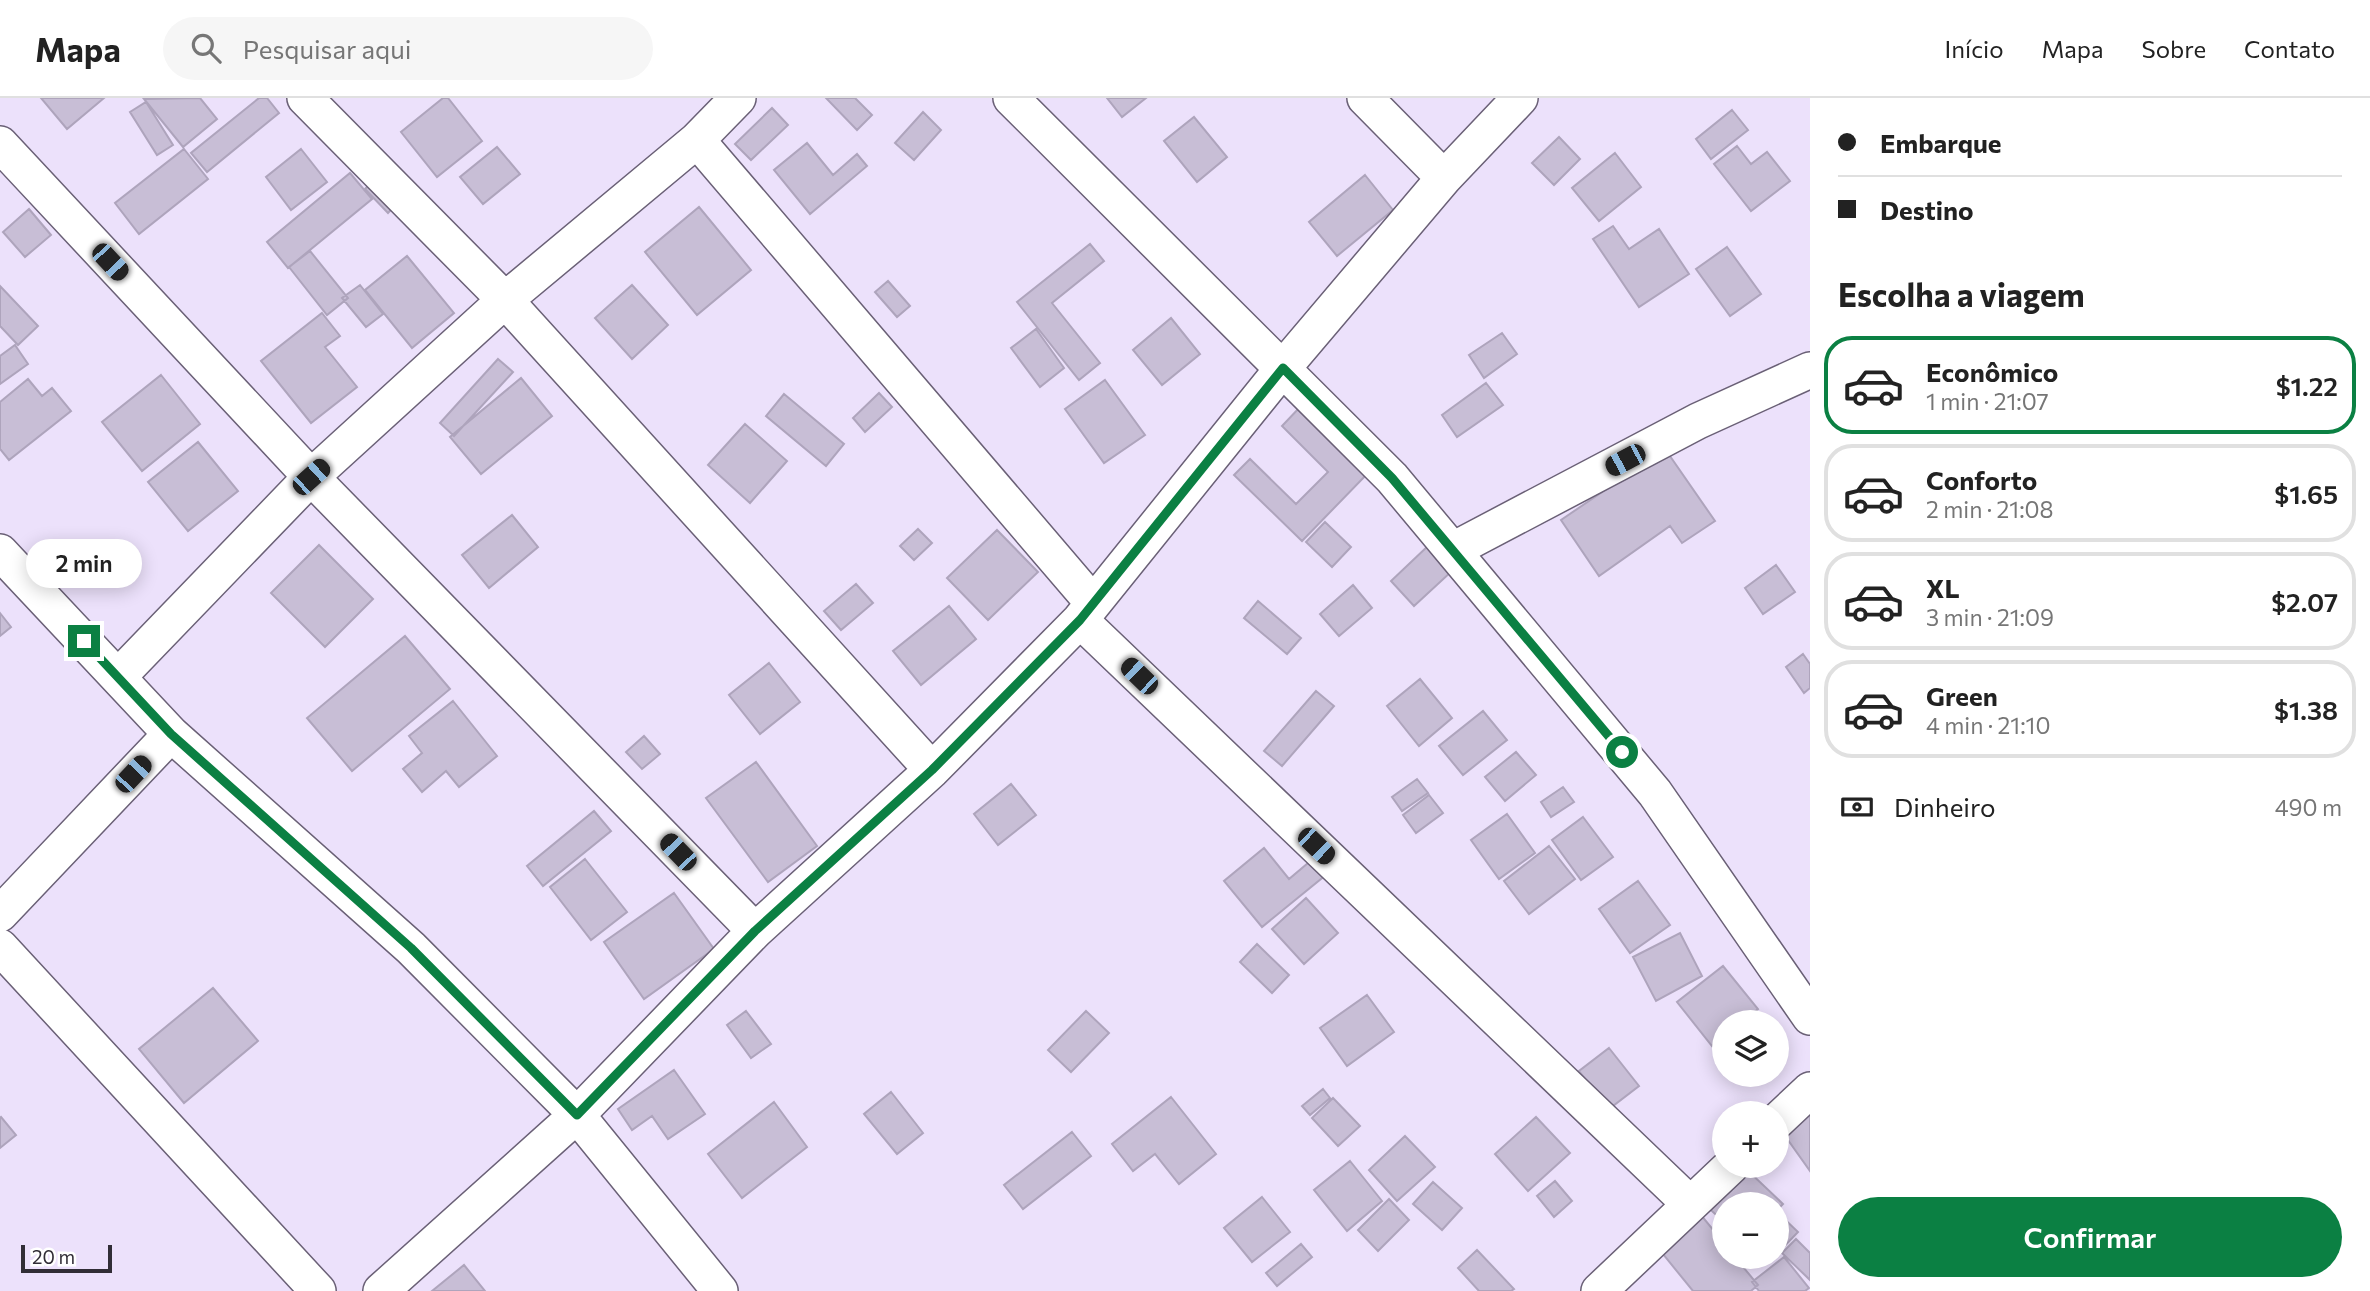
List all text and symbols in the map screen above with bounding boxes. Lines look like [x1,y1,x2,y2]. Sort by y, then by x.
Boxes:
search box [163,17,653,80]
text: Mapa [35,28,121,69]
icon: search [187,29,225,67]
text: Pesquisar aqui [243,33,411,64]
text: Início [1945,34,2004,63]
text: Mapa [2042,34,2104,63]
text: Sobre [2142,34,2206,63]
text: Contato [2244,34,2335,63]
text: Embarque [1880,127,2001,158]
text: Destino [1880,194,1974,225]
car [88,239,133,285]
text: Escolha a viagem [1838,274,2085,314]
icon: car [1842,354,1905,417]
text: Econômico [1926,356,2058,387]
text: $1.22 [2276,370,2338,401]
text: 1 min · 21:07 [1926,387,2049,415]
car [1602,441,1649,479]
car [289,455,334,499]
icon: car [1842,462,1905,525]
text: Conforto [1926,464,2037,495]
text: $1.65 [2274,478,2338,509]
text: 2 min · 21:08 [1926,495,2054,523]
callout: 2 min [26,540,142,588]
text: 2 min [56,549,112,577]
icon: car [1842,570,1905,633]
text: XL [1926,572,1960,603]
text: $2.07 [2271,586,2338,617]
text: 3 min · 21:09 [1926,603,2054,631]
route end [68,625,100,657]
car [1117,654,1162,698]
icon: car [1842,678,1905,741]
text: Green [1926,680,1998,711]
text: $1.38 [2274,694,2338,725]
text: 4 min · 21:10 [1926,711,2050,739]
route start [1606,736,1638,768]
car [111,751,156,797]
icon: cash [1838,788,1876,826]
text: Dinheiro [1894,791,1996,822]
text: 490 m [2275,793,2342,821]
car [1294,824,1339,868]
car [656,830,701,874]
map controls [1712,1010,1789,1269]
button: layers [1712,1010,1789,1087]
button: + [1712,1101,1789,1178]
button: − [1712,1192,1789,1269]
button: Confirmar [1838,1197,2342,1277]
scale bar [21,1242,112,1274]
text: 20 m [32,1245,75,1268]

